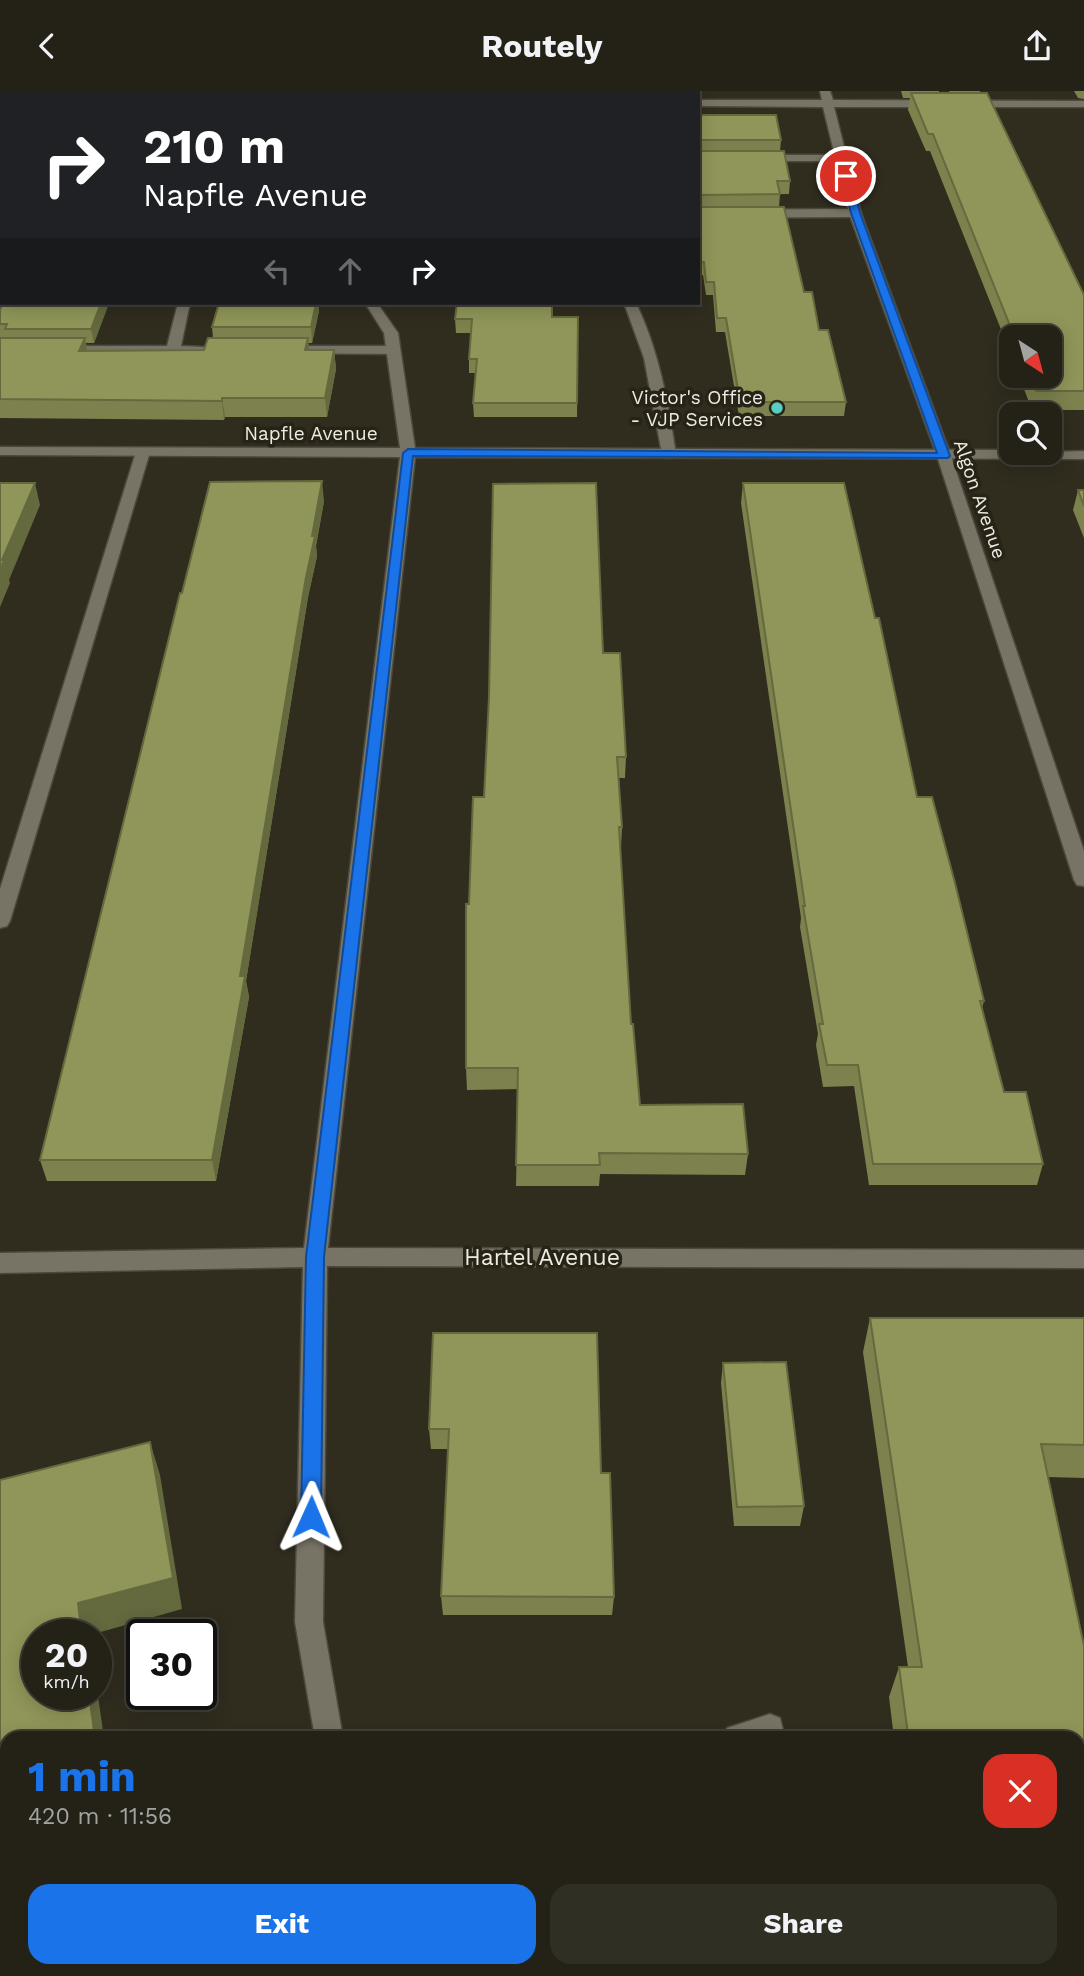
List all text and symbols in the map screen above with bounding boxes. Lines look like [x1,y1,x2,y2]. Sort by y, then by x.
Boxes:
icon: back [28,27,66,65]
text: Routely [481,27,603,65]
icon: share [1018,27,1056,65]
text: 210 m [143,117,285,175]
icon: right [28,119,119,210]
pin [816,146,876,206]
icon: arrive [827,157,865,195]
text: Napfle Avenue [143,176,368,214]
icon: left [258,252,296,290]
icon: ahead [331,252,369,290]
icon: right [404,252,442,290]
north arrow [999,325,1062,389]
map controls [999,325,1062,465]
place label: Victor's Office - VJP Services [630,386,763,431]
marker: Victor's Office - VJP Services [769,400,785,416]
button: search [999,402,1062,465]
street label: Napfle Avenue [244,422,378,445]
street label: Algon Avenue [949,436,1011,562]
street label: Hartel Avenue [464,1244,620,1271]
position arrow [274,1480,348,1554]
speed limit sign: 30 [126,1619,217,1710]
text: 20 [45,1634,88,1676]
text: km/h [43,1671,90,1692]
text: 1 min [28,1752,136,1801]
button: close [983,1754,1057,1828]
text: 420 m · 11:56 [28,1803,172,1830]
button: Exit [28,1884,536,1964]
button: Share [550,1884,1057,1964]

